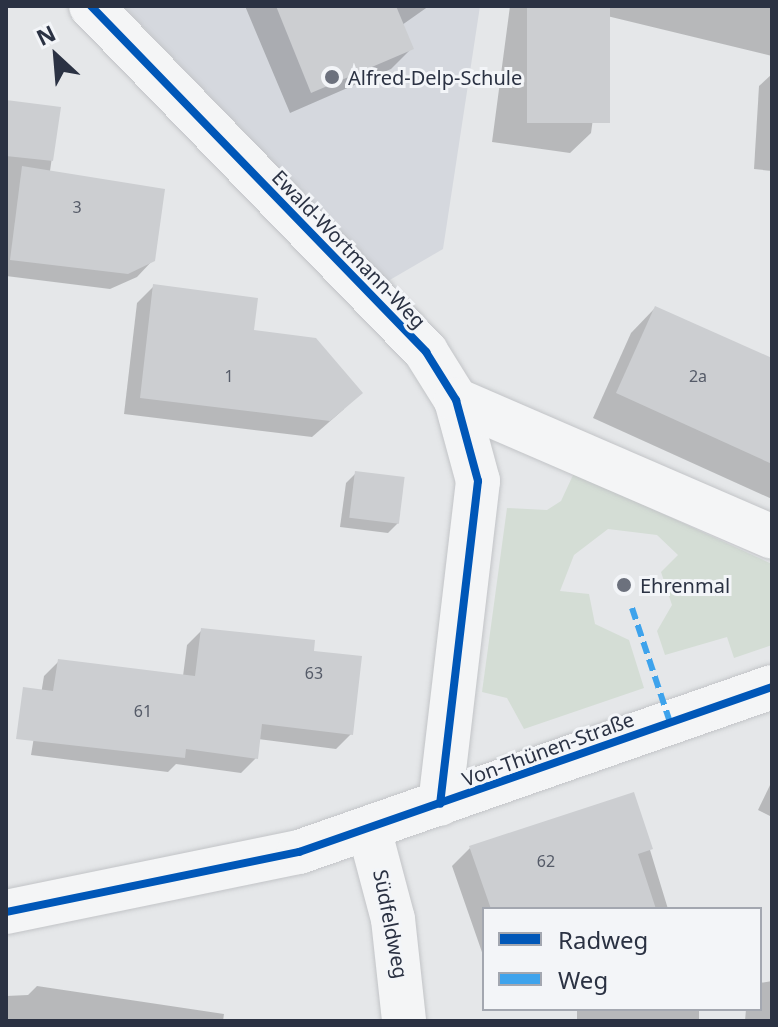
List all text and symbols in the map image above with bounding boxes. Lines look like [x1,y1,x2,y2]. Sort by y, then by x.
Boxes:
north arrow [16,16,96,96]
text: N [31,17,60,52]
place label: Alfred-Delp-Schule [348,65,522,89]
marker: Alfred-Delp-Schule [323,68,341,86]
street label: Ewald-Wortmann-Weg [267,165,431,333]
house number: 3 [72,197,82,217]
house number: 1 [224,366,234,386]
house number: 2a [689,366,707,386]
place label: Ehrenmal [640,573,730,597]
marker: Ehrenmal [615,576,633,594]
house number: 63 [305,663,323,683]
house number: 61 [134,701,152,721]
street label: Von-Thünen-Straße [459,707,637,791]
house number: 62 [537,851,555,871]
street label: Südfeldweg [369,867,413,981]
legend [482,907,762,1011]
text: Radweg [558,923,648,956]
text: Weg [558,963,608,996]

